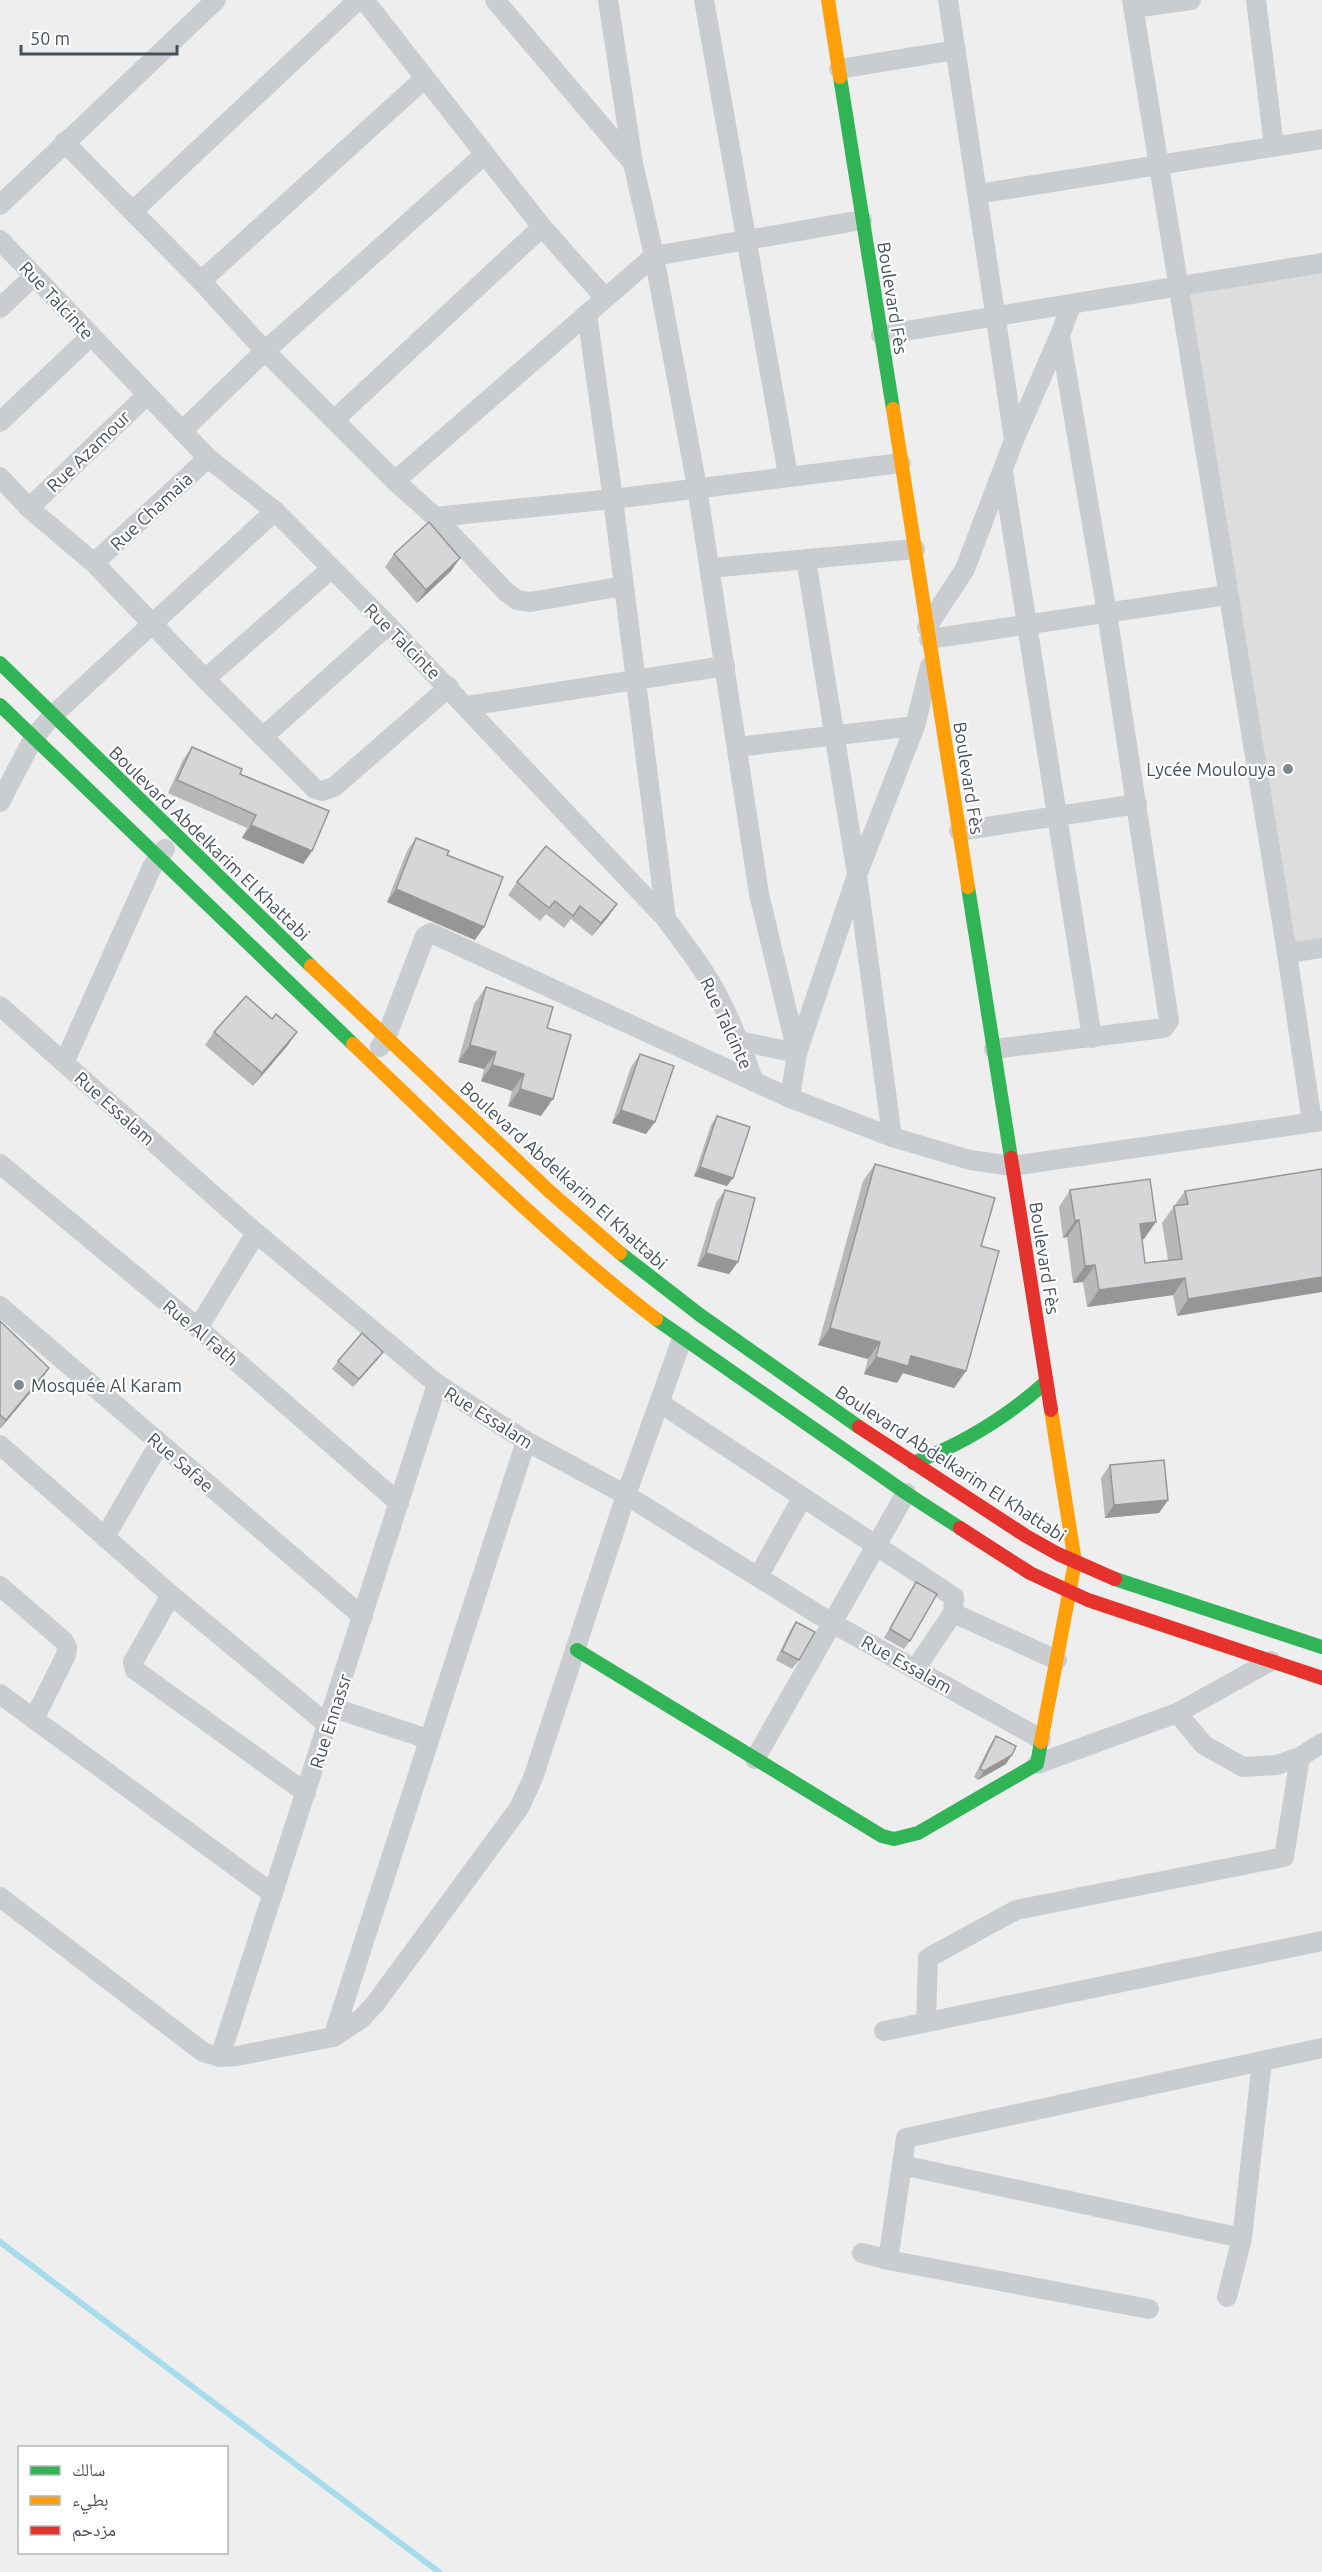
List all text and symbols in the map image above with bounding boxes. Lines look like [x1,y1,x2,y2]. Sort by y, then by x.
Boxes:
scale bar [21,18,177,56]
text: 50 m [30,28,70,48]
street label: Boulevard Fès [874,240,912,356]
street label: Rue Talcinte [16,257,98,343]
street label: Rue Azamour [42,406,134,496]
street label: Rue Chamaia [106,468,196,554]
street label: Rue Talcinte [361,599,445,683]
street label: Boulevard Fès [950,720,988,836]
street label: Boulevard Abdelkarim El Khattabi [106,742,314,944]
place label: Lycée Moulouya [1146,759,1276,779]
marker: Lycée Moulouya [1281,762,1295,776]
street label: Rue Talcinte [697,974,757,1072]
street label: Rue Essalam [71,1067,159,1149]
street label: Boulevard Abdelkarim El Khattabi [457,1077,671,1273]
street label: Boulevard Fès [1026,1200,1064,1316]
street label: Rue Al Fath [160,1295,242,1369]
place label: Mosquée Al Karam [31,1375,182,1395]
marker: Mosquée Al Karam [12,1378,26,1392]
street label: Boulevard Abdelkarim El Khattabi [832,1381,1070,1545]
street label: Rue Essalam [441,1382,537,1452]
street label: Rue Safae [144,1428,218,1496]
street label: Rue Essalam [858,1631,956,1697]
street label: Rue Ennassr [305,1671,355,1771]
legend [18,2446,228,2554]
text: سالك [72,2459,105,2479]
text: بطيء [72,2489,109,2515]
text: مزدحم [72,2519,116,2542]

